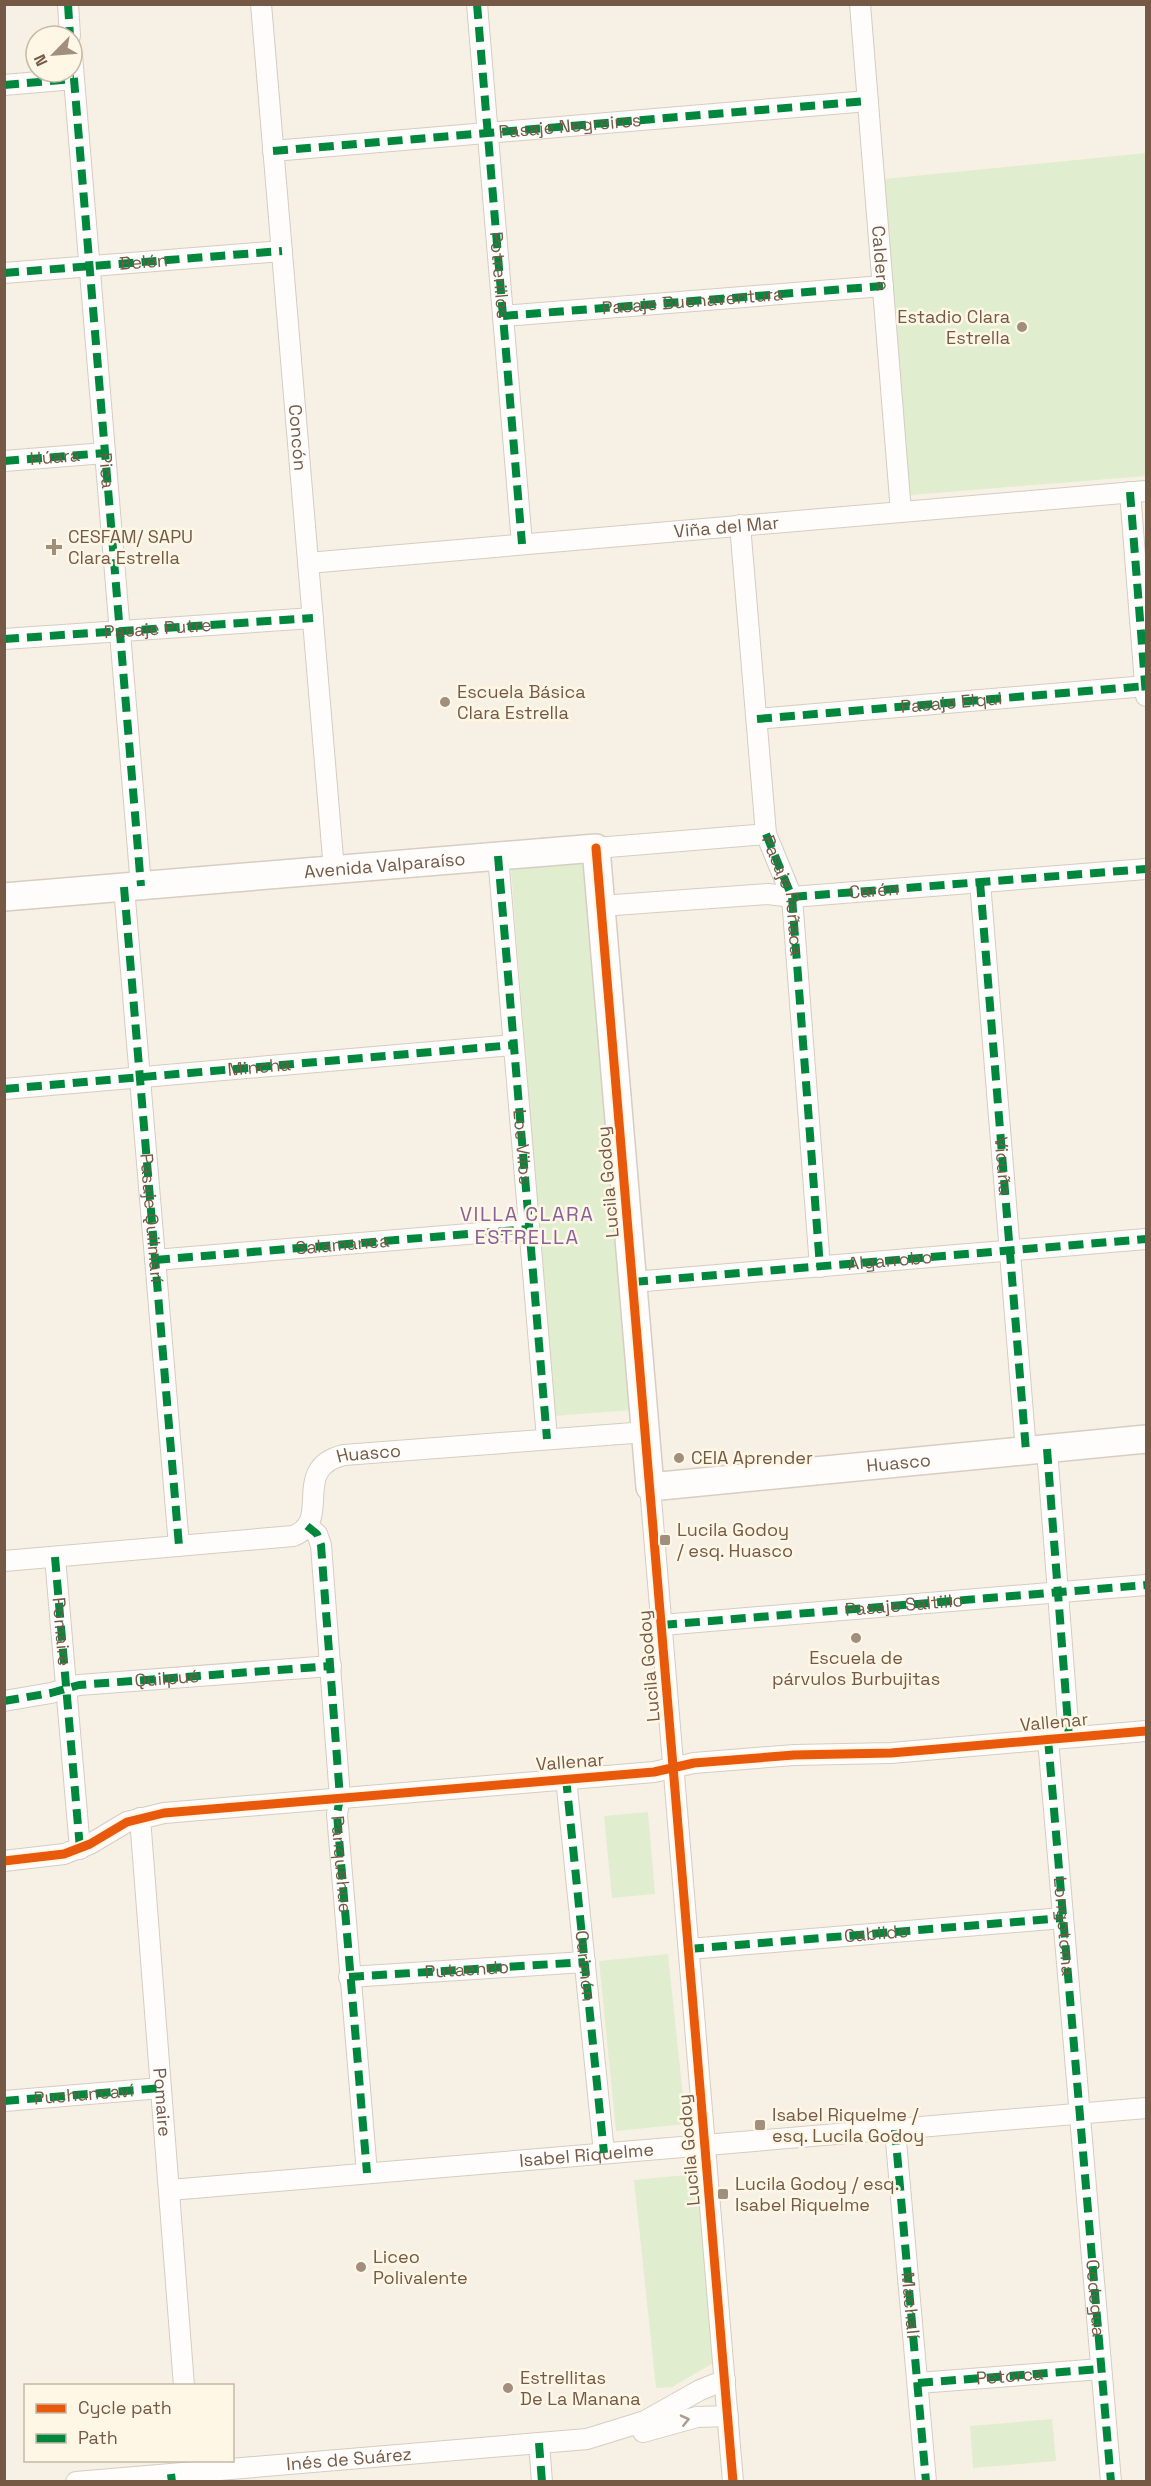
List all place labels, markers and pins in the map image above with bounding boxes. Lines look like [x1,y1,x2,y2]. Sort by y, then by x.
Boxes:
place label: Estadio Clara Estrella [897,305,1010,349]
marker: Estadio Clara Estrella [1015,320,1029,334]
place label: CESFAM/ SAPU Clara Estrella [68,525,193,569]
marker: CESFAM/ SAPU Clara Estrella [45,538,63,556]
place label: Escuela Básica Clara Estrella [457,680,586,724]
marker: Escuela Básica Clara Estrella [438,695,452,709]
place label: CEIA Aprender [691,1446,813,1469]
marker: CEIA Aprender [672,1451,686,1465]
place label: Lucila Godoy / esq. Huasco [677,1518,793,1562]
marker: Lucila Godoy / esq. Huasco [658,1533,672,1547]
marker: Escuela de párvulos Burbujitas [849,1631,863,1645]
place label: Escuela de párvulos Burbujitas [772,1646,940,1690]
place label: Isabel Riquelme / esq. Lucila Godoy [772,2103,924,2147]
marker: Isabel Riquelme / esq. Lucila Godoy [753,2118,767,2132]
place label: Lucila Godoy / esq. Isabel Riquelme [735,2172,899,2216]
marker: Lucila Godoy / esq. Isabel Riquelme [716,2187,730,2201]
place label: Liceo Polivalente [373,2245,468,2289]
marker: Liceo Polivalente [354,2260,368,2274]
place label: Estrellitas De La Manana [520,2366,641,2410]
marker: Estrellitas De La Manana [501,2381,515,2395]

